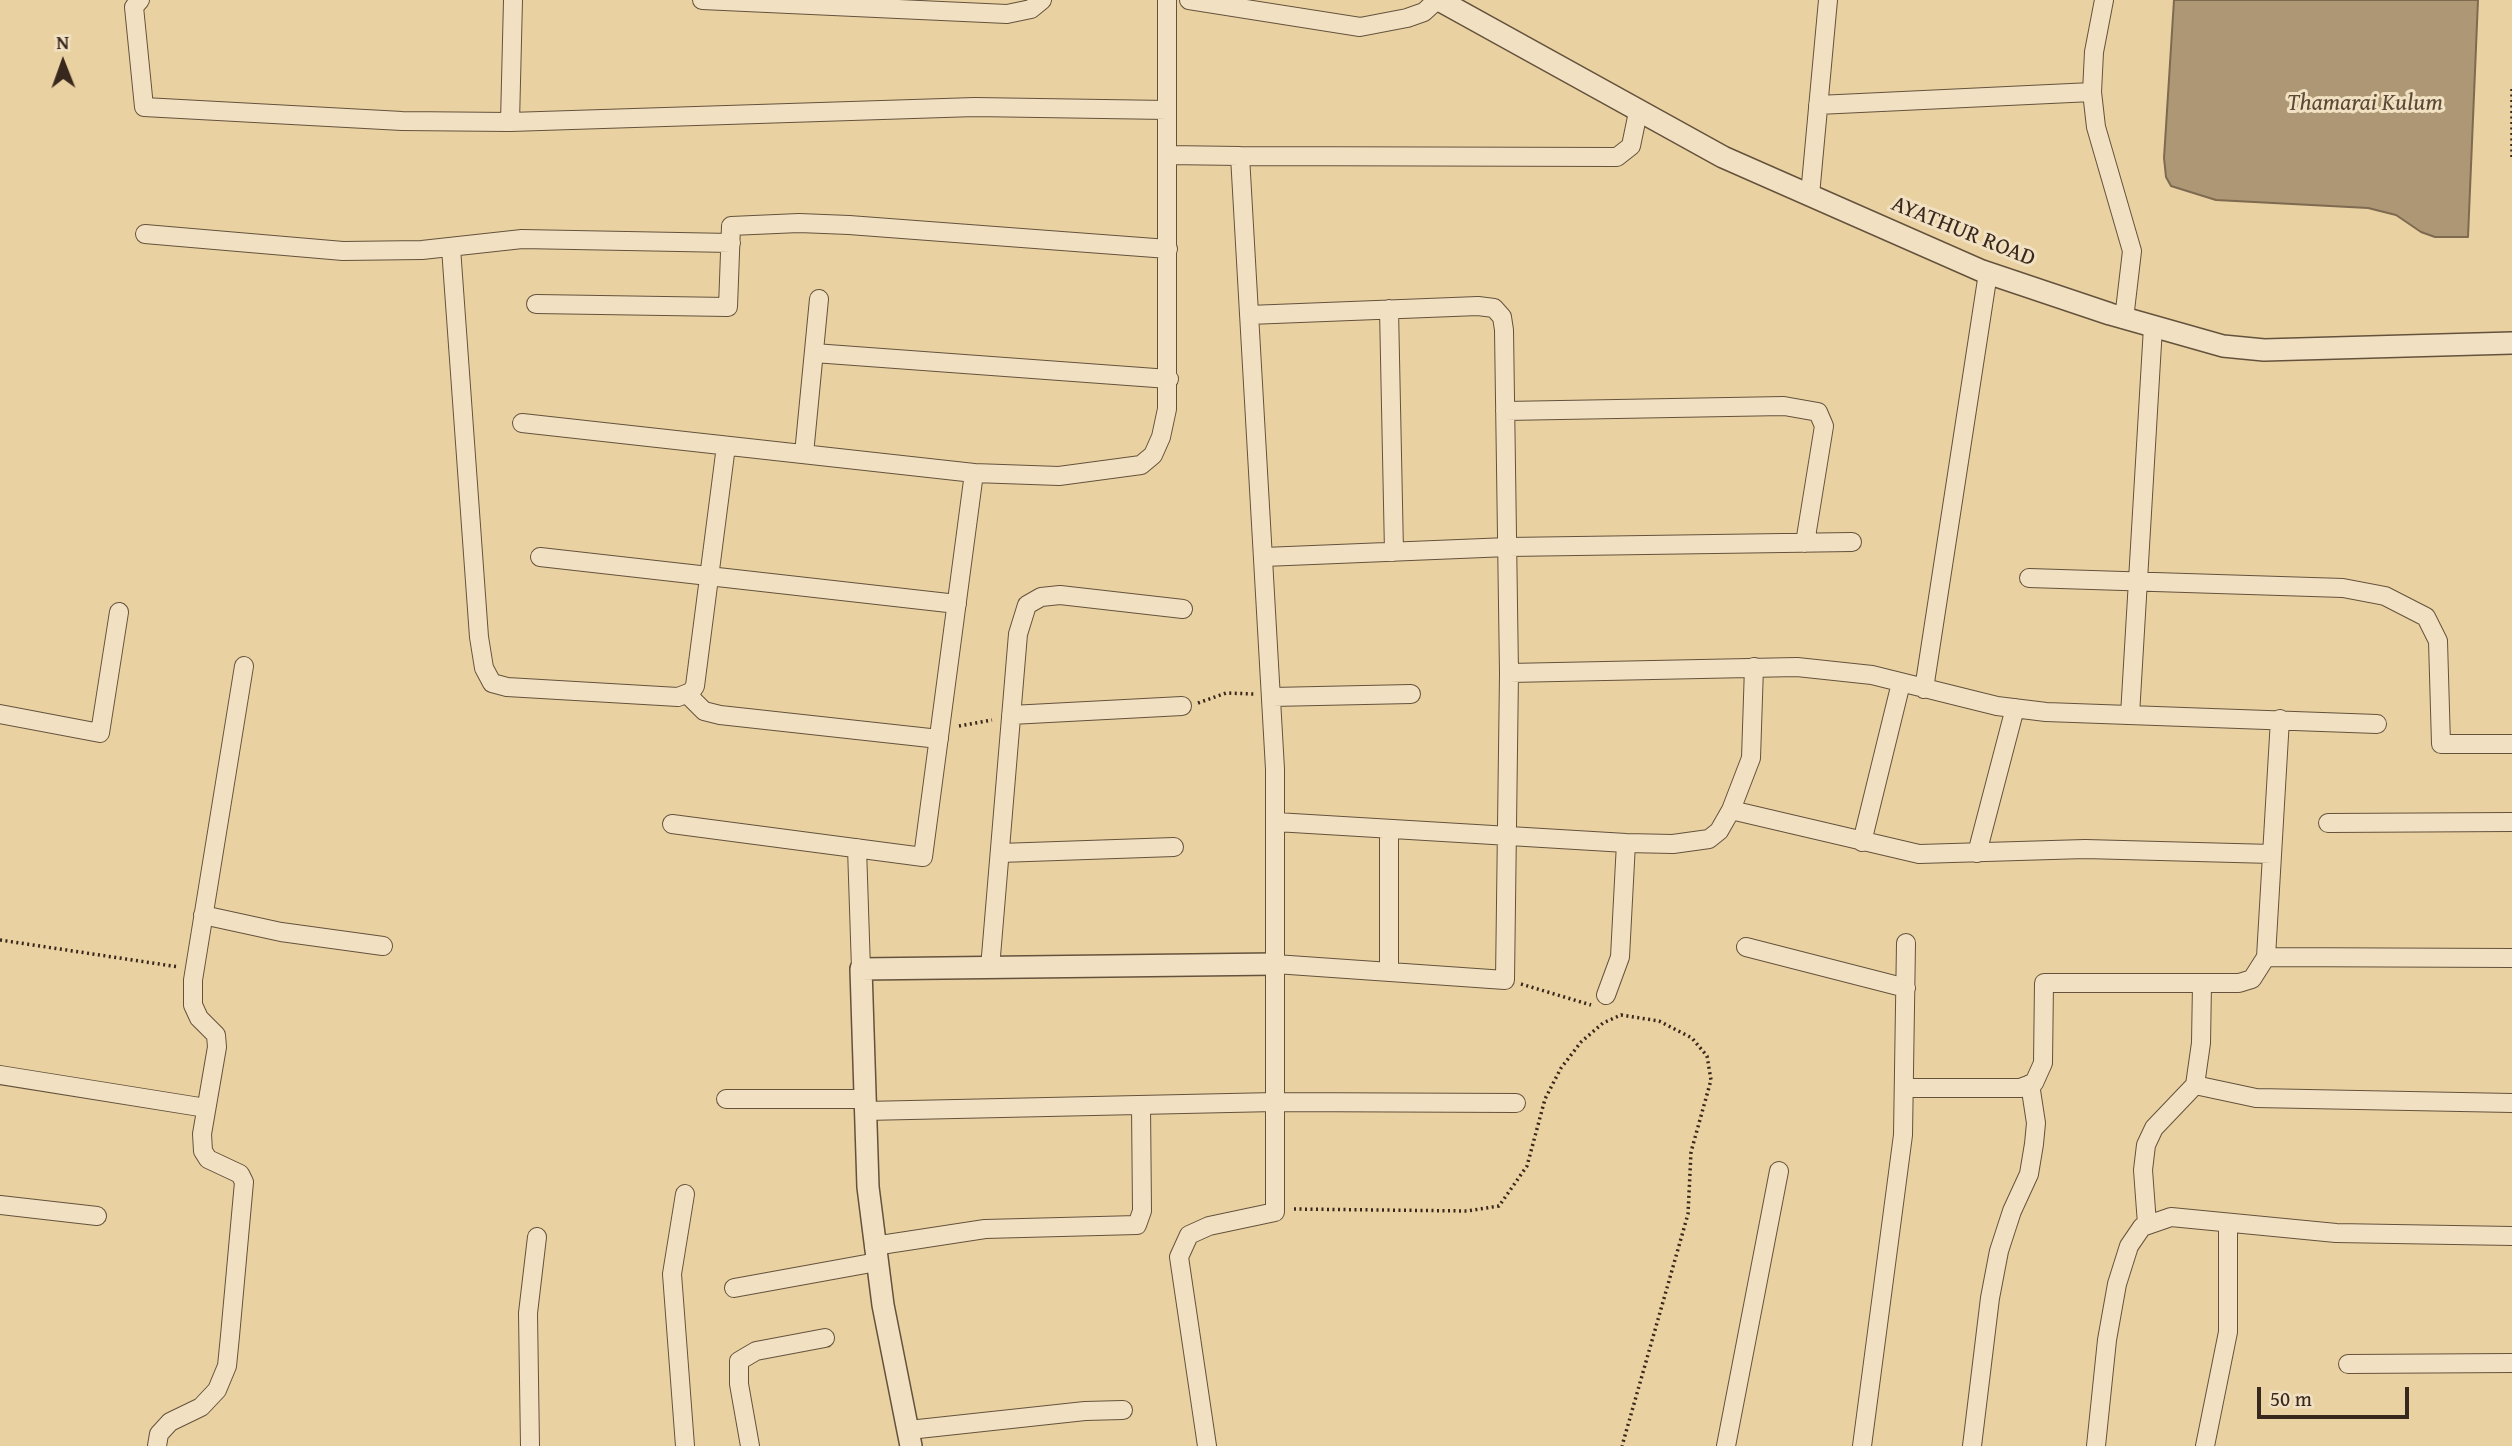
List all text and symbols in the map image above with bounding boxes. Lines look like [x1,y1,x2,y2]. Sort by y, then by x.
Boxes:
north arrow [28,28,98,98]
text: N [56,28,69,56]
water label: Thamarai Kulum [2287,90,2443,118]
street label: AYATHUR ROAD [1887,191,2039,273]
scale bar [2260,1372,2412,1416]
text: 50 m [2270,1383,2312,1414]

